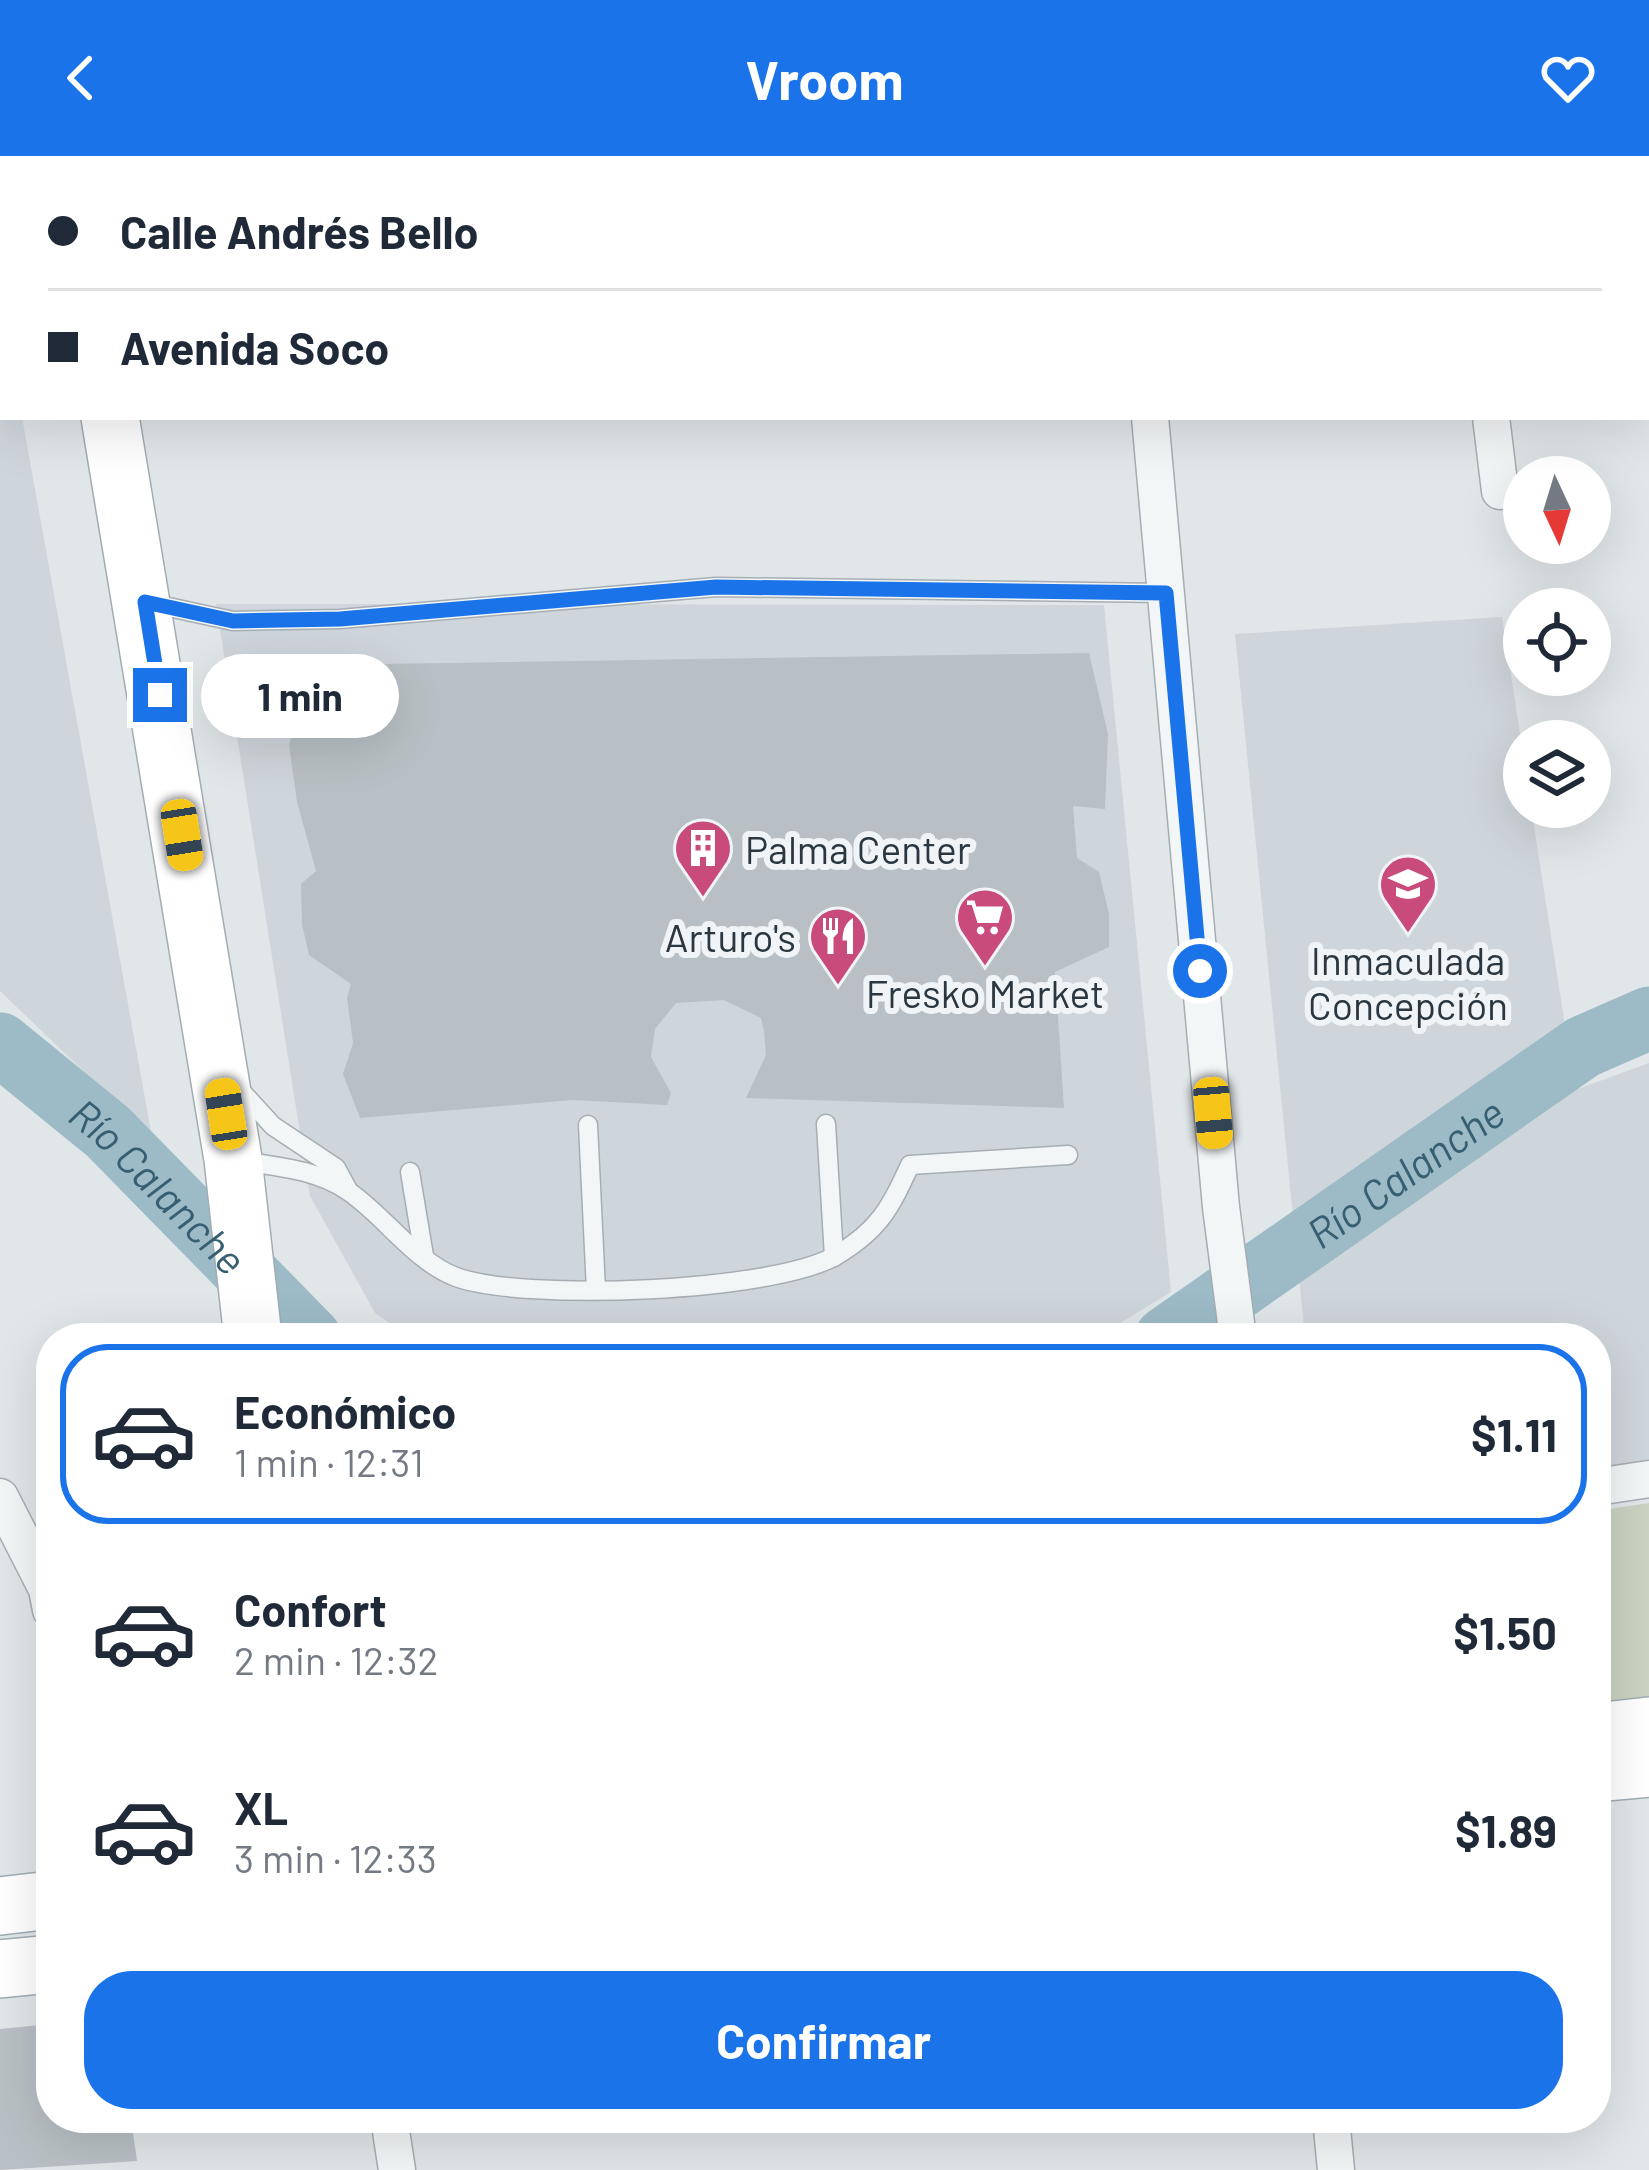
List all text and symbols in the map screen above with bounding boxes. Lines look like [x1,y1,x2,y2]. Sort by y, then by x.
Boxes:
icon: back [48,45,114,111]
icon: heart [1535,45,1601,111]
text: Vroom [746,46,903,111]
text: Calle Andrés Bello [120,204,479,258]
text: Avenida Soco [120,320,389,374]
north arrow [1503,456,1611,564]
map controls [1503,456,1611,828]
button: locate [1503,588,1611,696]
callout: 1 min [202,653,400,737]
route end [133,668,187,722]
text: 1 min [257,672,343,719]
button: layers [1503,720,1611,828]
car [159,797,205,873]
building icon: Palma Center [672,817,734,899]
place label: Palma Center [745,825,971,872]
school or university icon: Inmaculada Concepción [1377,853,1439,935]
supermarket icon: Fresko Market [954,886,1016,968]
restaurant icon: Arturo's [807,905,869,987]
place label: Arturo's [665,913,796,960]
place label: Inmaculada Concepción [1308,936,1508,1028]
route start [1173,944,1227,998]
place label: Fresko Market [866,969,1104,1016]
car [203,1076,249,1152]
car [1192,1076,1234,1150]
water label: Río Calanche [1297,1086,1513,1257]
water label: Río Calanche [61,1087,257,1284]
icon: car [90,1380,198,1488]
text: Económico [234,1384,456,1438]
text: $1.11 [1471,1407,1557,1461]
text: 1 min · 12:31 [234,1438,424,1485]
icon: car [90,1578,198,1686]
text: Confort [234,1582,387,1636]
text: $1.50 [1453,1605,1557,1659]
text: 2 min · 12:32 [234,1636,438,1683]
icon: car [90,1776,198,1884]
text: XL [234,1780,288,1834]
text: $1.89 [1455,1803,1557,1857]
text: 3 min · 12:33 [234,1834,437,1881]
button: Confirmar [84,1971,1563,2109]

